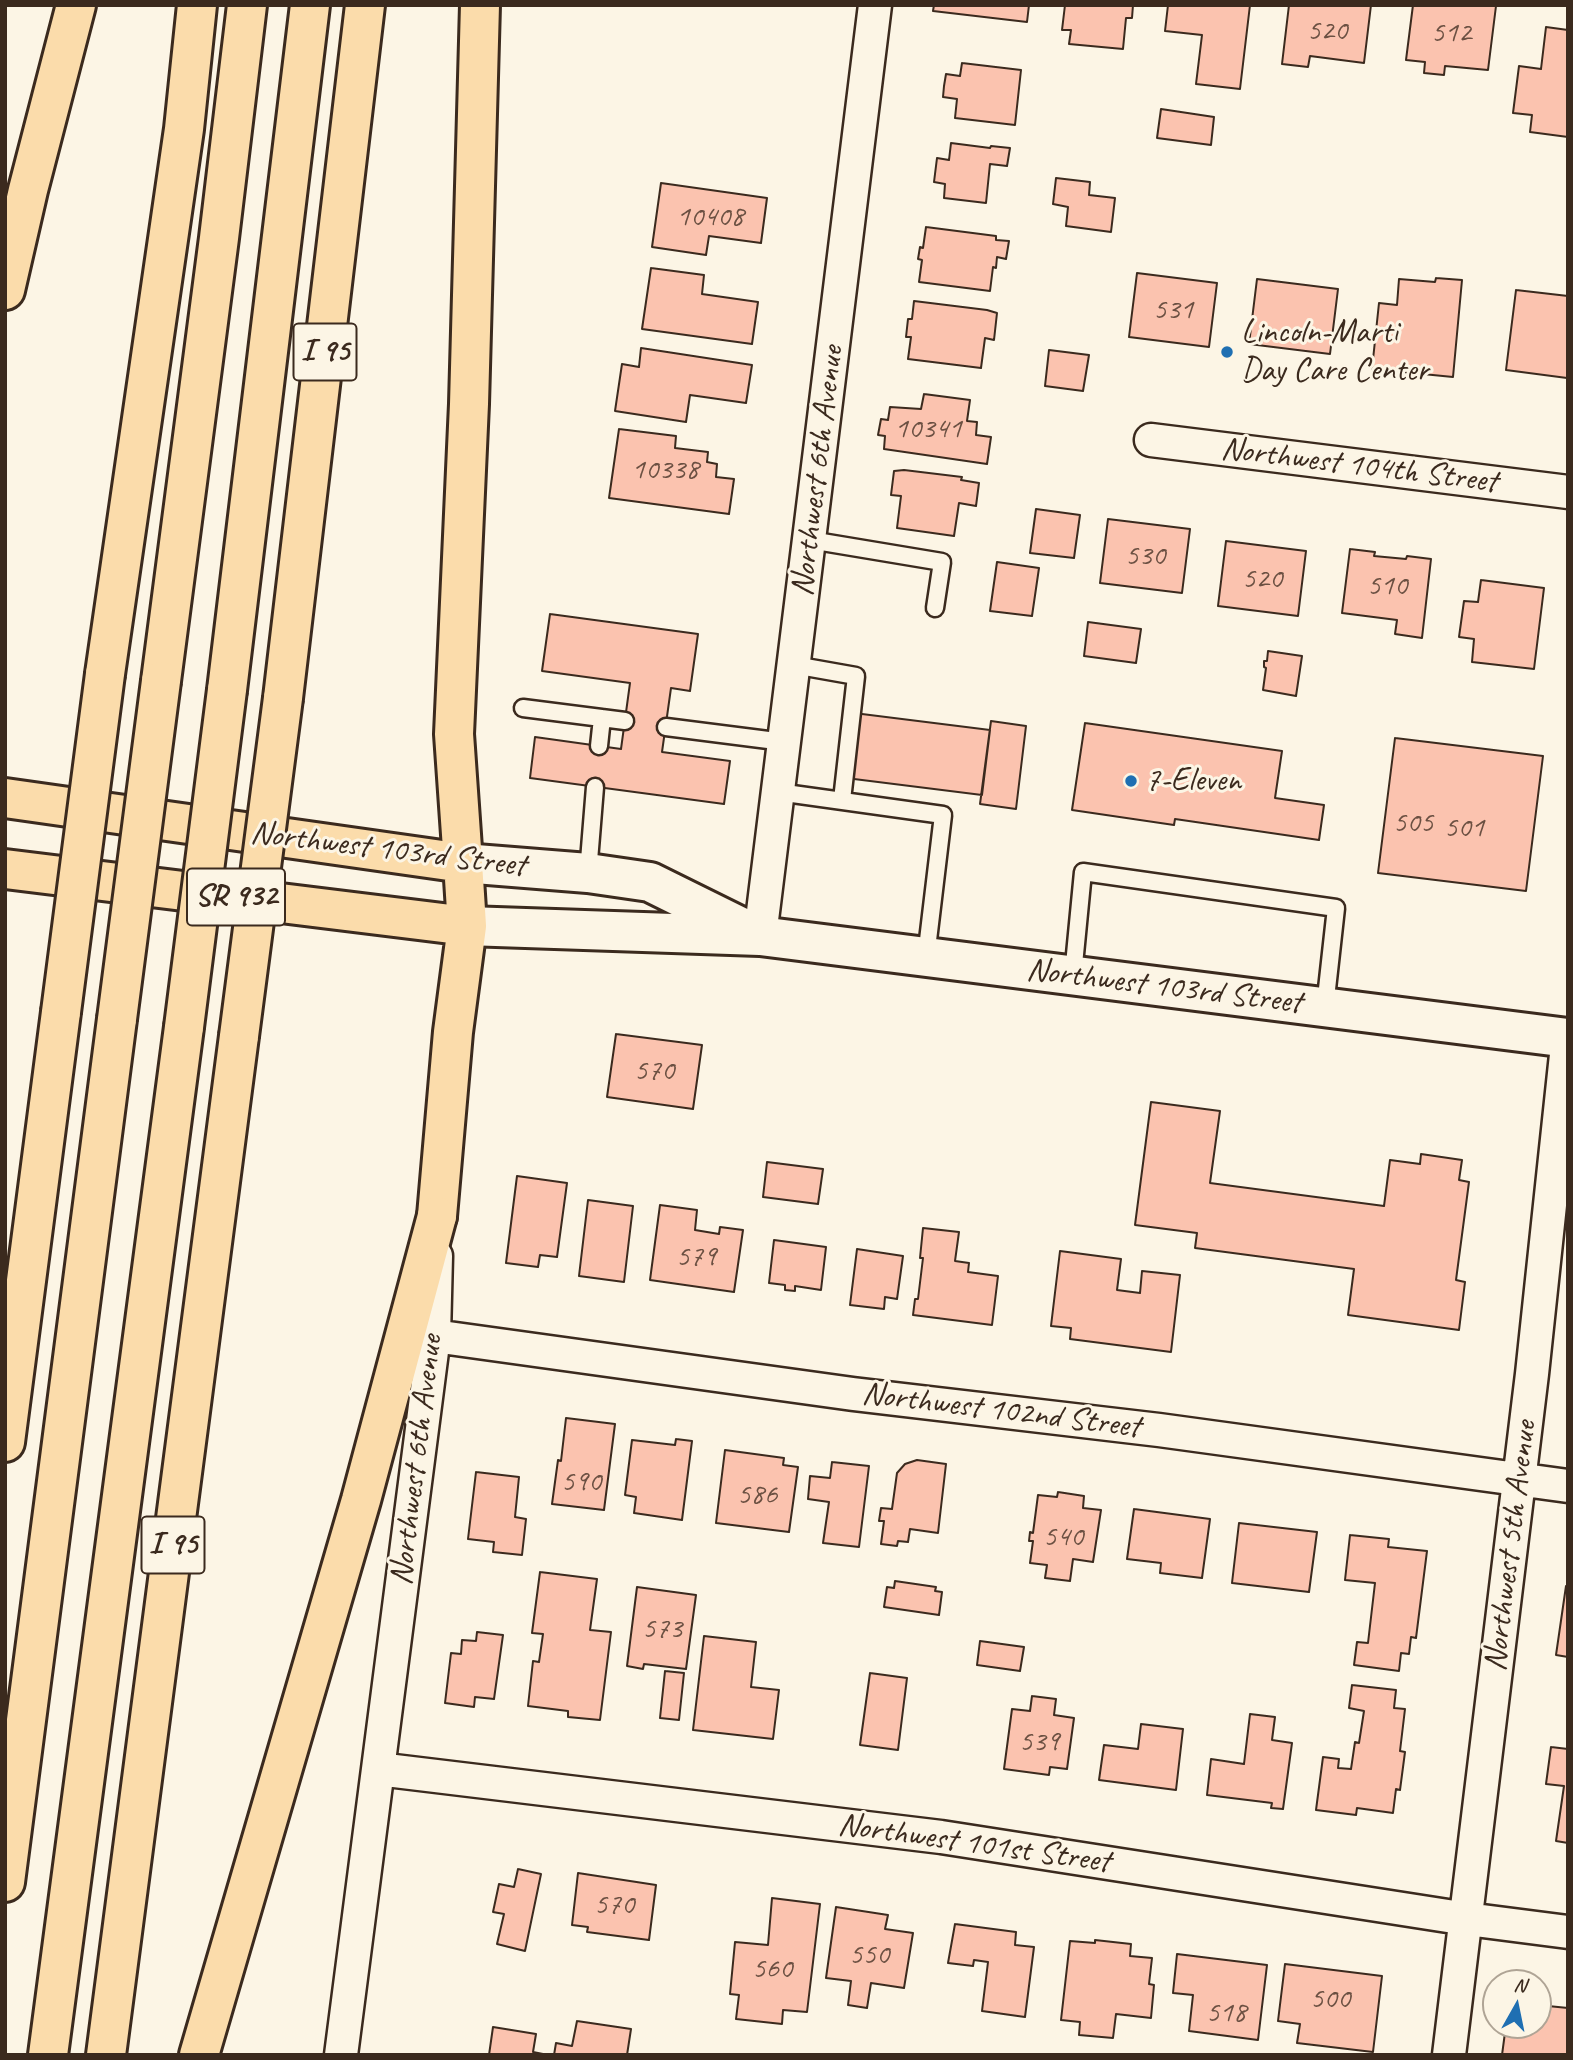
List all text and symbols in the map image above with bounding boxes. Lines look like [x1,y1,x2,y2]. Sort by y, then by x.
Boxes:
house number: 520 [1307,13,1347,49]
house number: 512 [1431,15,1471,51]
house number: 10408 [676,199,744,235]
house number: 531 [1153,292,1193,328]
place label: Lincoln-Marti Day Care Center [1241,313,1428,391]
road number: I 95 [294,324,356,380]
street label: Northwest 6th Avenue [783,344,853,598]
marker: Lincoln-Marti Day Care Center [1219,344,1235,360]
house number: 10341 [894,411,962,447]
street label: Northwest 104th Street [1219,429,1499,503]
house number: 10338 [631,452,699,488]
house number: 530 [1125,538,1165,574]
house number: 520 [1242,561,1282,597]
house number: 510 [1367,568,1407,604]
place label: 7-Eleven [1145,761,1241,801]
marker: 7-Eleven [1123,773,1139,789]
house number: 505 [1393,805,1433,841]
house number: 501 [1444,810,1484,846]
street label: Northwest 103rd Street [248,814,528,886]
road number: SR 932 [187,868,285,926]
street label: Northwest 103rd Street [1024,951,1304,1023]
house number: 570 [634,1053,674,1089]
house number: 579 [676,1239,716,1275]
street label: Northwest 6th Avenue [382,1333,452,1587]
street label: Northwest 102nd Street [860,1374,1142,1448]
street label: Northwest 5th Avenue [1476,1419,1546,1673]
house number: 590 [561,1464,601,1500]
house number: 586 [737,1477,777,1513]
road number: I 95 [142,1516,204,1574]
house number: 540 [1043,1519,1083,1555]
house number: 573 [642,1611,682,1647]
house number: 539 [1019,1724,1059,1760]
street label: Northwest 101st Street [836,1805,1112,1883]
house number: 570 [594,1887,634,1923]
house number: 550 [849,1937,889,1973]
house number: 560 [752,1951,792,1987]
north arrow [1482,1969,1552,2039]
text: N [1512,1972,1528,1998]
house number: 500 [1310,1981,1350,2017]
house number: 518 [1206,1995,1246,2031]

